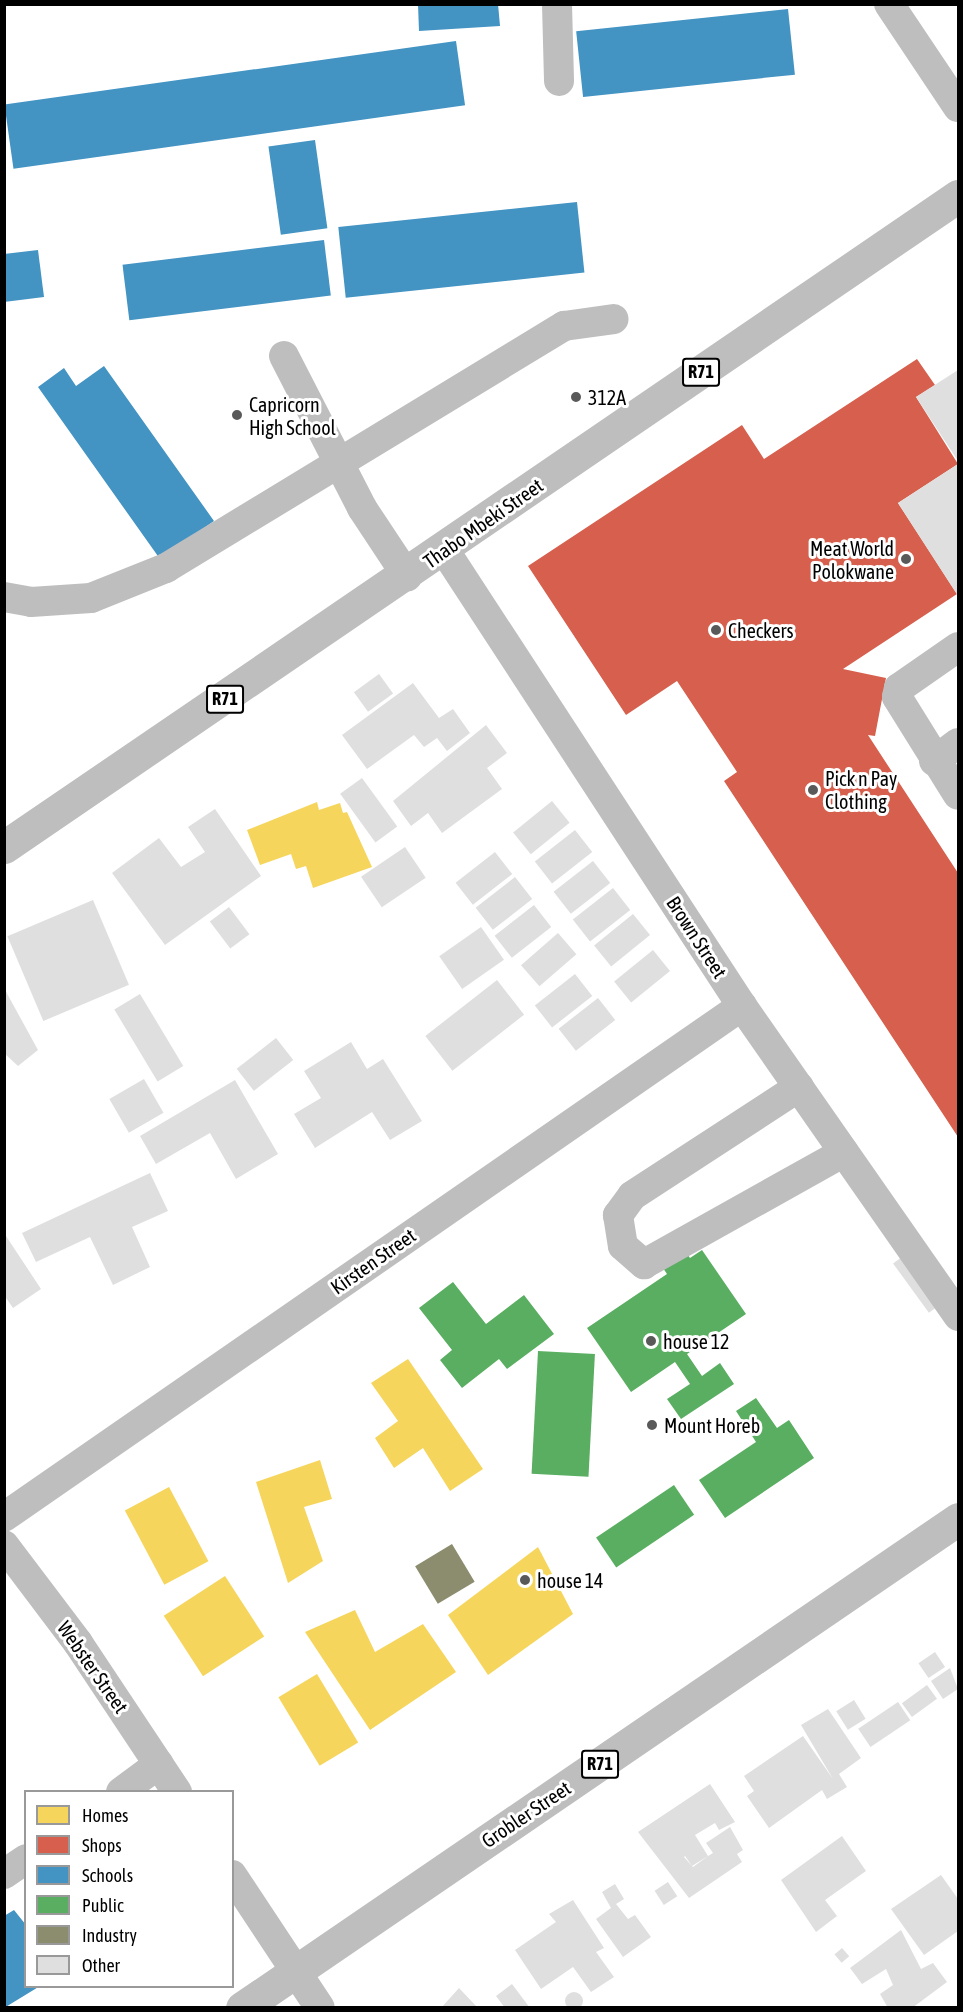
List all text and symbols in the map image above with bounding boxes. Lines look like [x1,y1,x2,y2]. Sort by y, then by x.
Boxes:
road number: R71 [682,357,720,387]
place label: 312A [588,385,626,409]
marker: 312A [569,390,583,404]
place label: Capricorn High School [249,392,336,439]
marker: Capricorn High School [230,408,244,422]
street label: Thabo Mbeki Street [419,473,547,573]
place label: Meat World Polokwane [810,536,894,583]
marker: Meat World Polokwane [899,552,913,566]
place label: Checkers [728,618,794,642]
marker: Checkers [709,623,723,637]
road number: R71 [206,684,244,714]
place label: Pick n Pay Clothing [825,766,897,813]
marker: Pick n Pay Clothing [806,783,820,797]
street label: Brown Street [662,892,732,982]
street label: Kirsten Street [326,1223,420,1299]
place label: house 12 [663,1329,729,1353]
marker: house 12 [644,1334,658,1348]
place label: Mount Horeb [664,1413,760,1437]
marker: Mount Horeb [645,1418,659,1432]
place label: house 14 [537,1568,603,1592]
marker: house 14 [518,1573,532,1587]
street label: Webster Street [53,1616,133,1718]
road number: R71 [580,1749,620,1779]
street label: Grobler Street [477,1776,575,1852]
legend [24,1790,234,1988]
text: Homes [82,1805,128,1826]
text: Shops [82,1835,122,1856]
text: Schools [82,1865,133,1886]
text: Public [82,1895,124,1916]
text: Industry [82,1925,137,1946]
text: Other [82,1955,120,1976]

